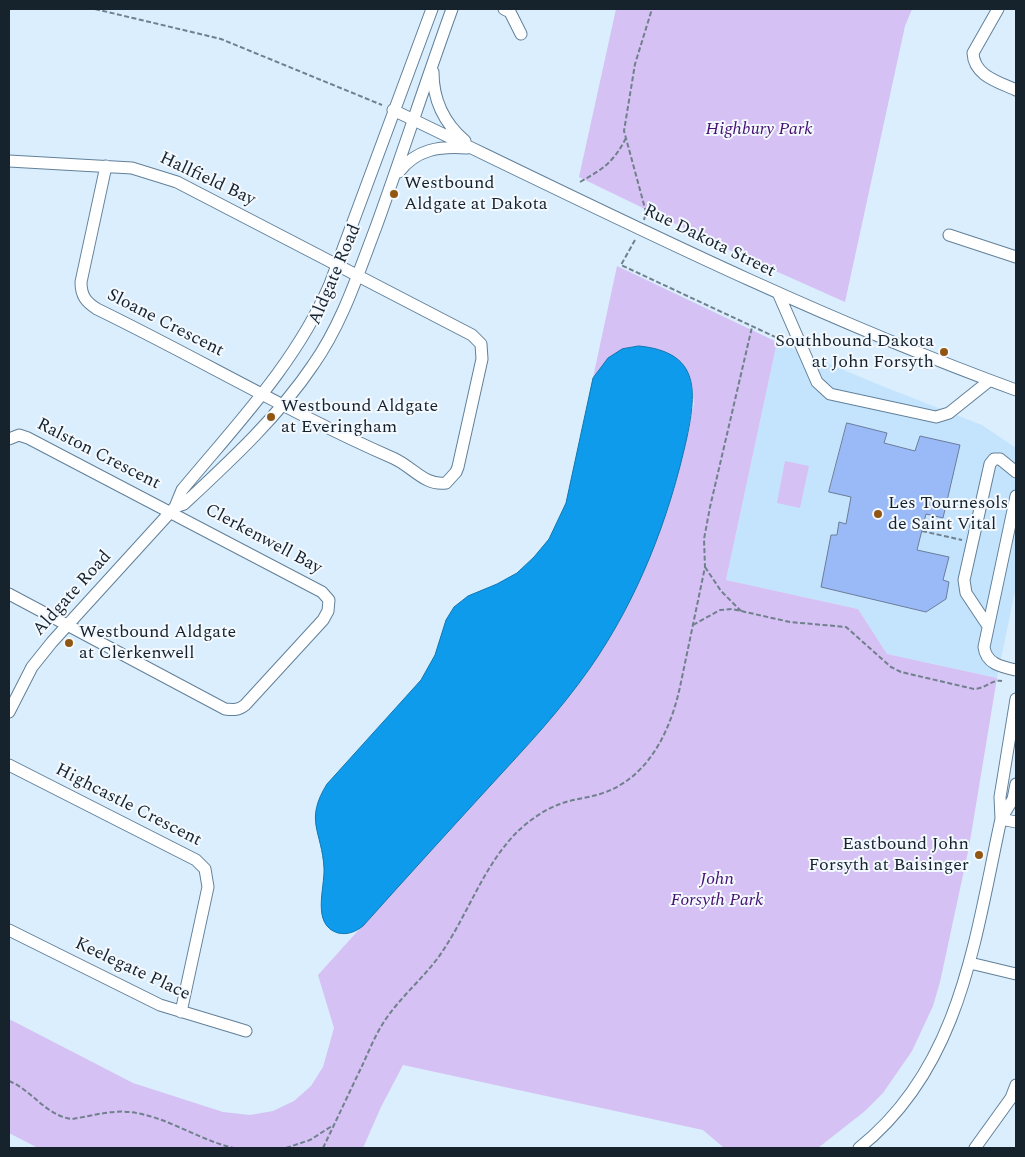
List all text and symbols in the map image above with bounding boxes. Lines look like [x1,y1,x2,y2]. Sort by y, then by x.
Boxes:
park label: Highbury Park [705,119,813,141]
street label: Hallfield Bay [156,148,258,212]
place label: Westbound Aldgate at Dakota [404,173,548,215]
marker: Westbound Aldgate at Dakota [388,188,400,200]
street label: Rue Dakota Street [639,201,779,283]
street label: Aldgate Road [305,221,367,329]
street label: Sloane Crescent [103,285,227,363]
place label: Southbound Dakota at John Forsyth [775,331,934,374]
marker: Southbound Dakota at John Forsyth [938,346,950,358]
place label: Westbound Aldgate at Everingham [281,396,438,438]
marker: Westbound Aldgate at Everingham [265,411,277,423]
street label: Ralston Crescent [33,415,163,495]
place label: Les Tournesols de Saint Vital [888,493,1008,536]
street label: Clerkenwell Bay [201,500,325,580]
marker: Les Tournesols de Saint Vital [872,508,884,520]
street label: Aldgate Road [29,547,117,641]
place label: Westbound Aldgate at Clerkenwell [79,622,236,664]
marker: Westbound Aldgate at Clerkenwell [63,637,75,649]
street label: Highcastle Crescent [51,760,205,852]
place label: Eastbound John Forsyth at Baisinger [809,834,969,876]
marker: Eastbound John Forsyth at Baisinger [973,849,985,861]
park label: John Forsyth Park [671,869,763,912]
street label: Keelegate Place [71,934,193,1006]

